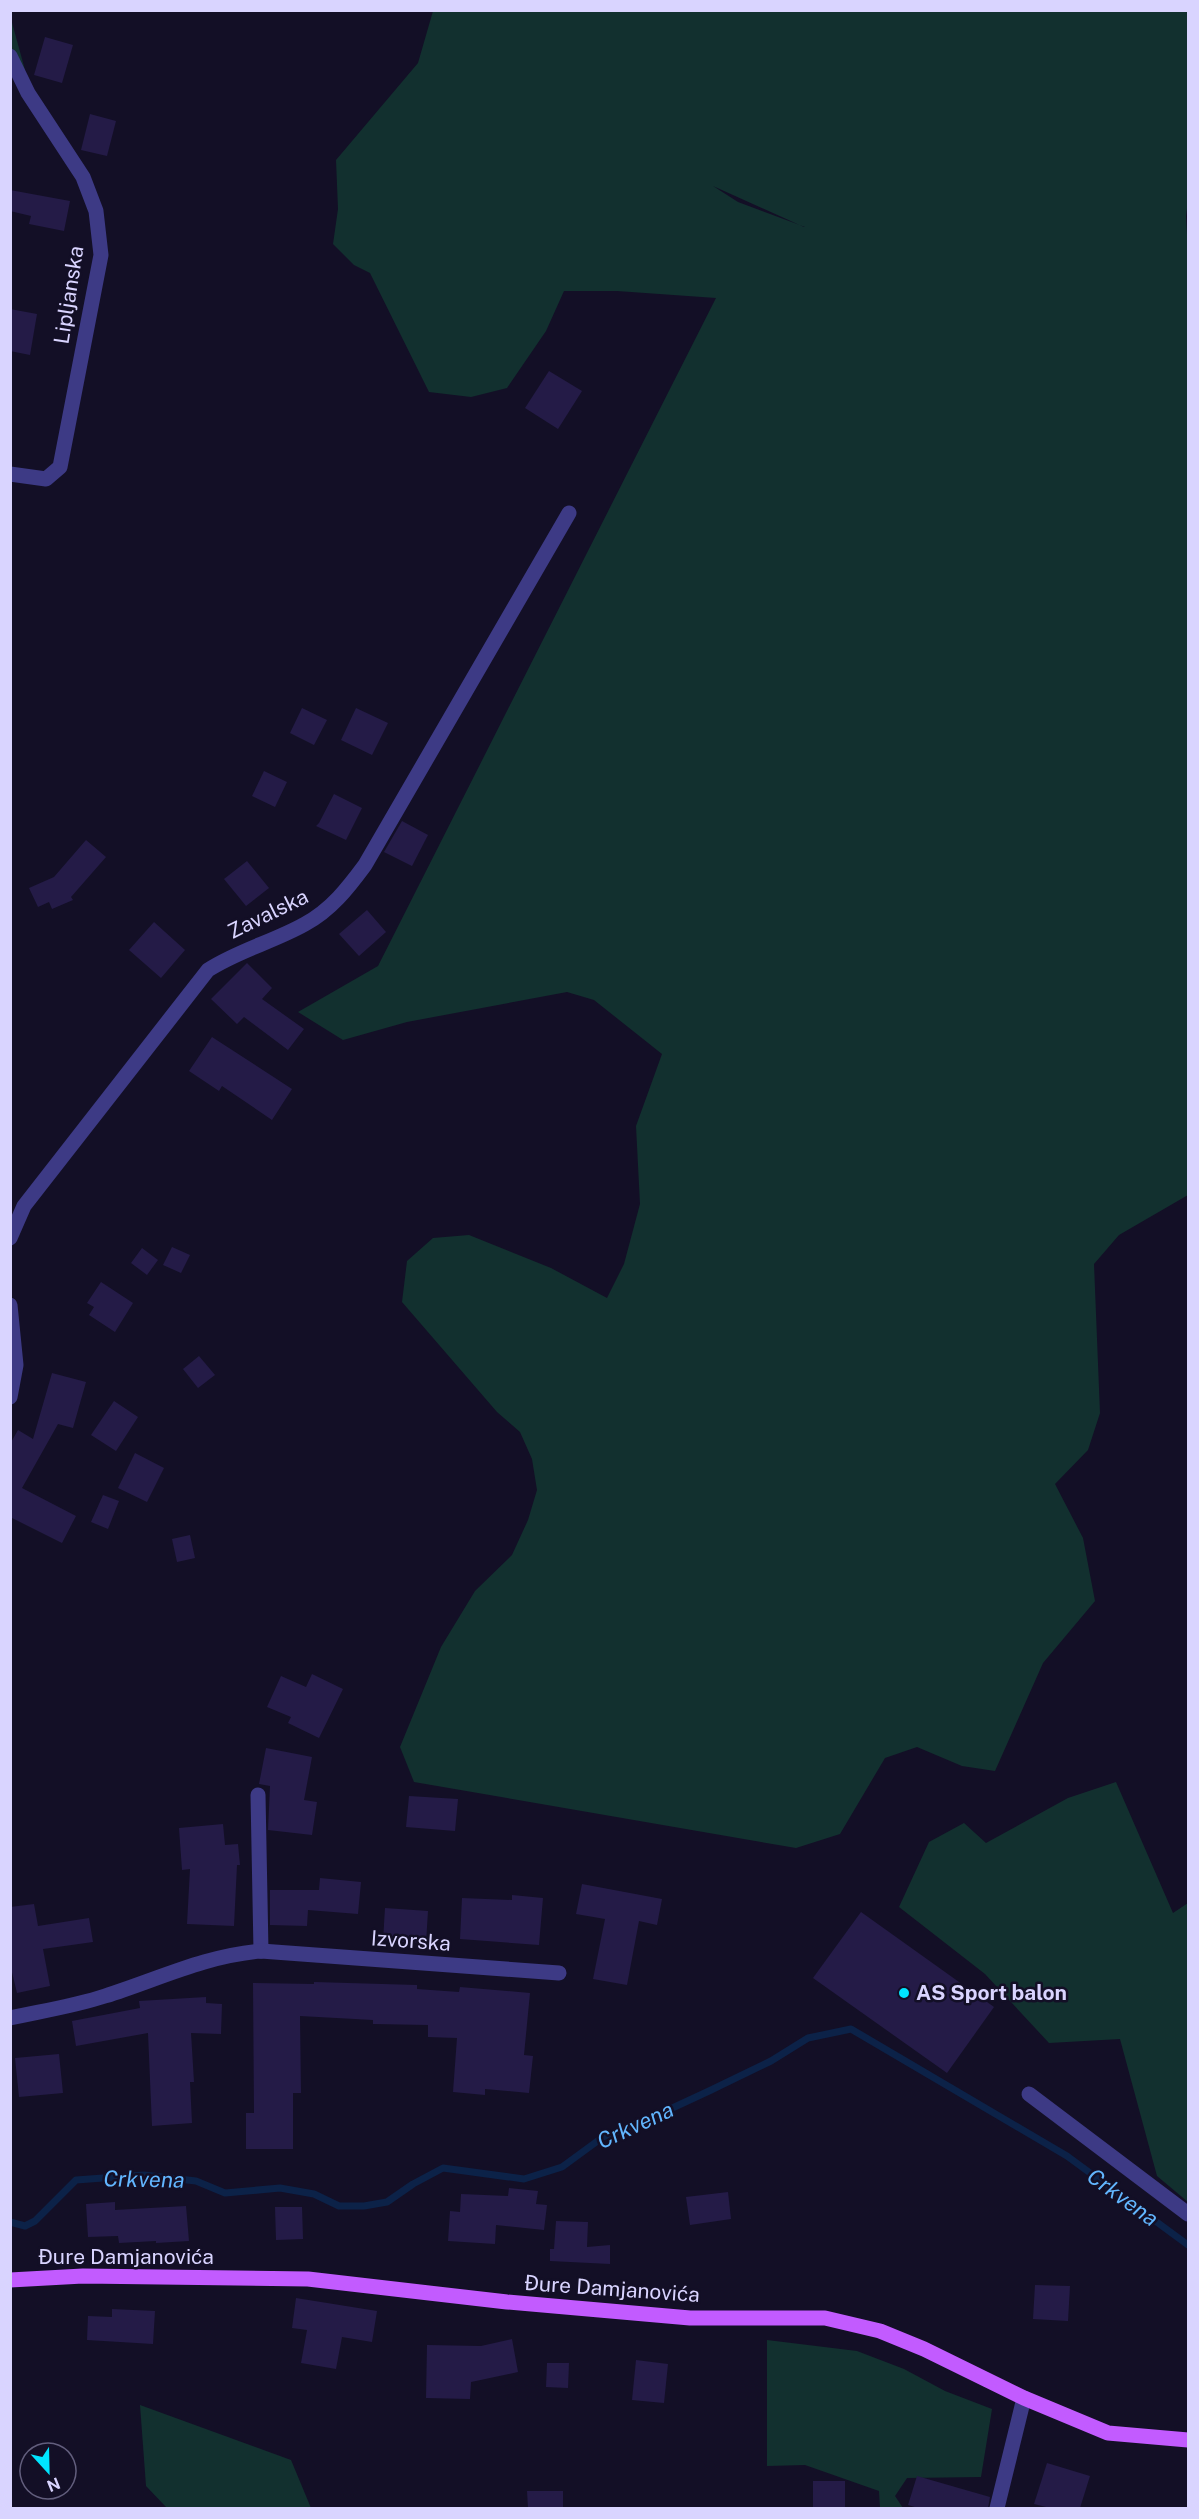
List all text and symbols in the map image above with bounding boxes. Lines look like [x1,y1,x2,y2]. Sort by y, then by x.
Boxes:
street label: Lipljanska [48,244,89,346]
street label: Zavalska [223,883,312,944]
street label: Izvorska [370,1925,452,1956]
place label: AS Sport balon [916,1980,1067,2005]
marker: AS Sport balon [897,1986,911,2000]
water label: Crkvena [593,2096,677,2154]
water label: Crkvena [1082,2163,1164,2231]
water label: Crkvena [103,2165,185,2193]
street label: Đure Damjanovića [38,2244,214,2269]
street label: Đure Damjanovića [523,2270,701,2307]
north arrow [18,2441,78,2501]
text: N [44,2473,63,2496]

